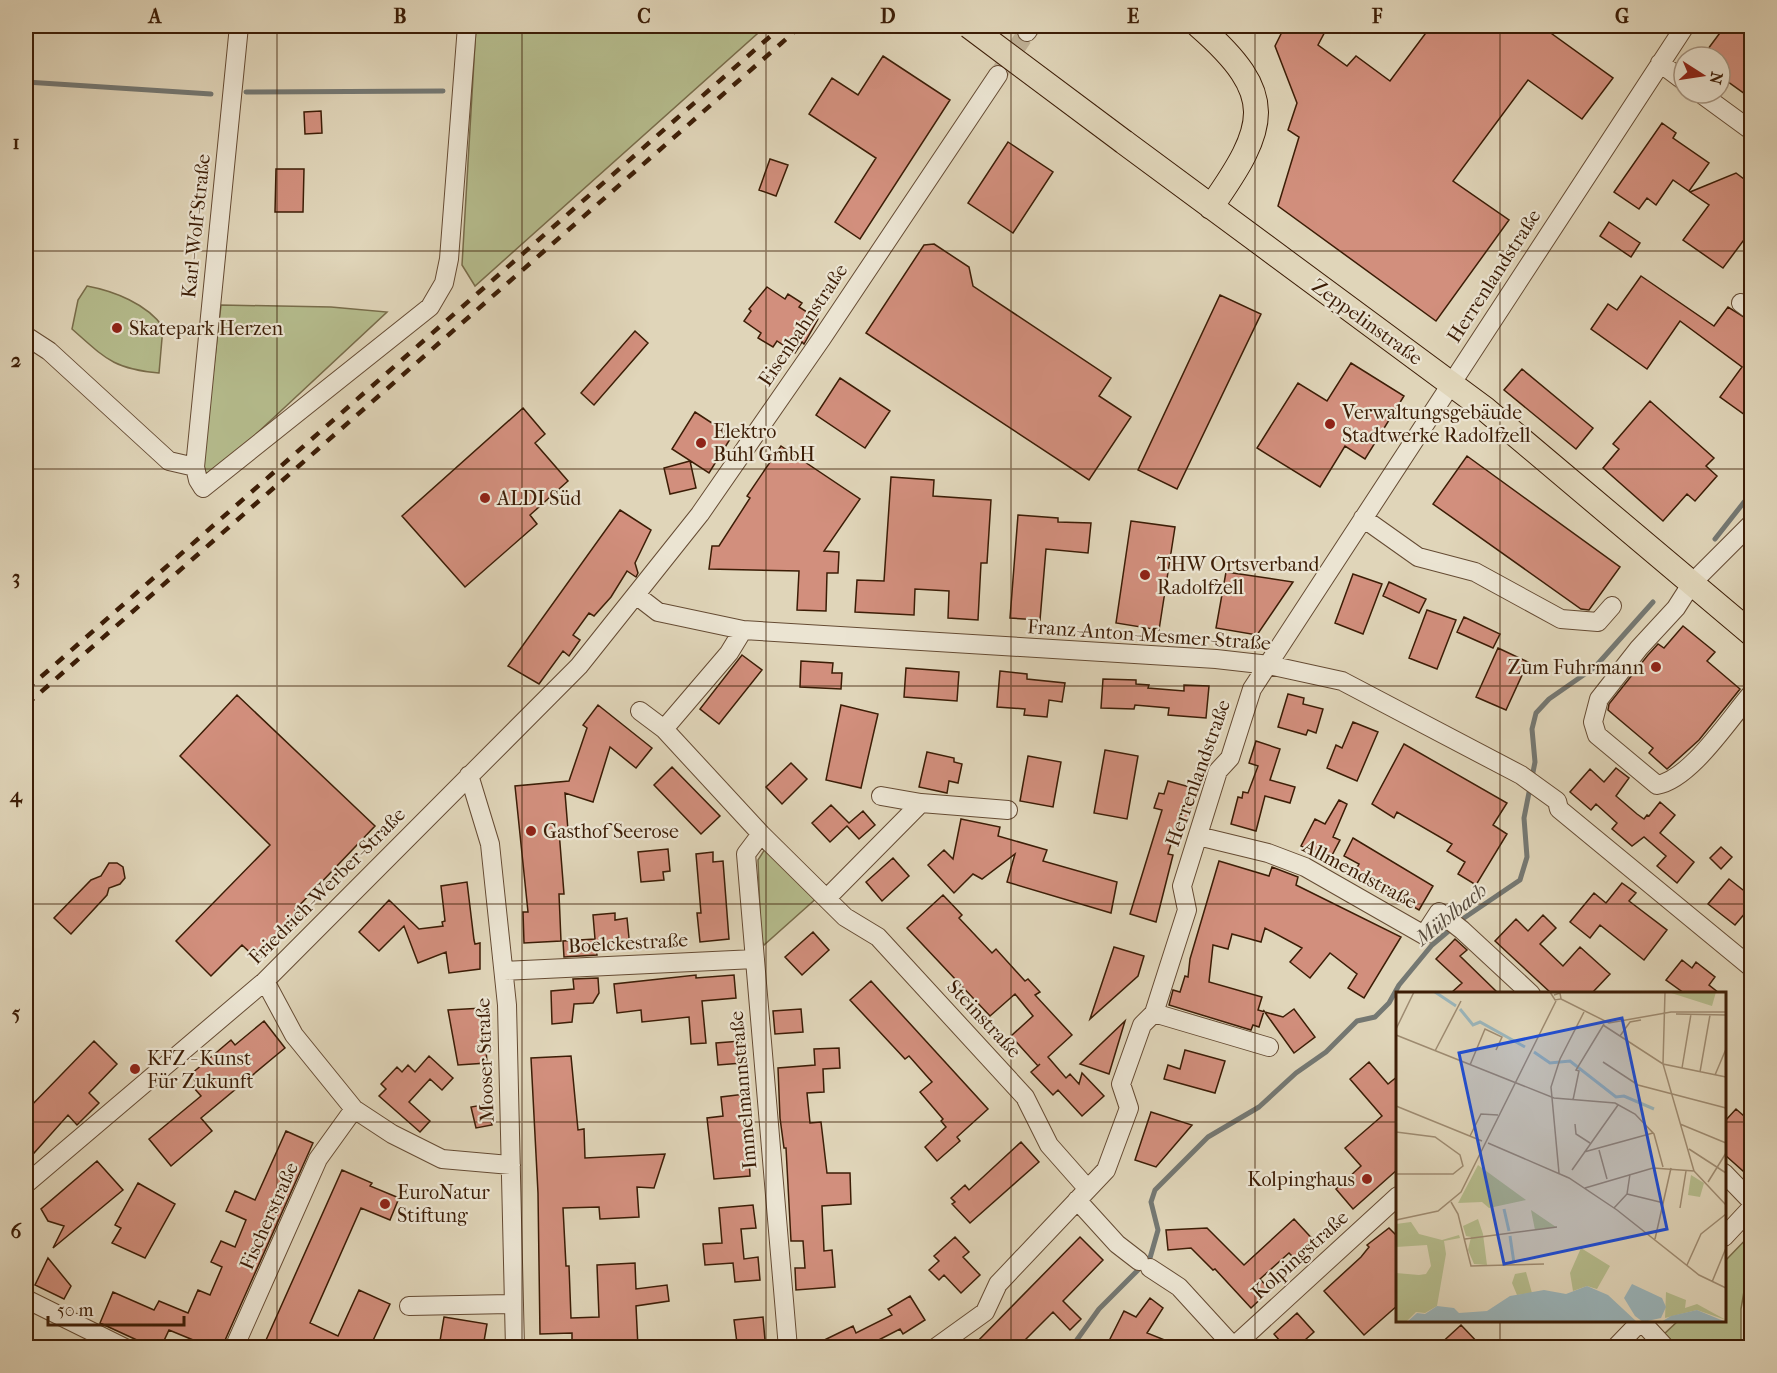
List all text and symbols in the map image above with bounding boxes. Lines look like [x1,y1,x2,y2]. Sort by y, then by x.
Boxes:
text: A [147,5,163,28]
text: B [393,5,407,28]
text: C [637,5,651,28]
text: D [880,5,896,28]
text: E [1127,5,1139,28]
text: F [1371,5,1383,28]
text: G [1615,5,1629,28]
north arrow [1672,45,1732,105]
text: N [1705,70,1727,87]
text: 1 [12,131,20,154]
street label: Karl-Wolf-Straße [177,153,215,299]
street label: Herrenlandstraße [1442,205,1546,347]
street label: Eisenbahnstraße [754,259,852,391]
street label: Zeppelinstraße [1307,274,1427,370]
place label: Skatepark Herzen [129,317,284,340]
marker: Skatepark Herzen [110,321,124,335]
text: 2 [11,349,21,372]
place label: Verwaltungsgebäude Stadtwerke Radolfzell [1341,401,1531,447]
marker: Verwaltungsgebäude Stadtwerke Radolfzell [1323,417,1337,431]
place label: Elektro Buhl GmbH [713,420,815,466]
marker: Elektro Buhl GmbH [694,436,708,450]
place label: ALDI Süd [496,487,583,510]
marker: ALDI Süd [478,491,492,505]
place label: THW Ortsverband Radolfzell [1157,553,1320,599]
text: 3 [12,566,20,589]
marker: THW Ortsverband Radolfzell [1138,568,1152,582]
street label: Franz-Anton-Mesmer-Straße [1026,615,1272,655]
place label: Zum Fuhrmann [1507,656,1644,679]
marker: Zum Fuhrmann [1649,660,1663,674]
street label: Herrenlandstraße [1161,697,1235,849]
text: 4 [9,784,23,808]
street label: Friedrich-Werber-Straße [244,803,410,969]
place label: Gasthof Seerose [543,820,679,843]
marker: Gasthof Seerose [524,824,538,838]
street label: Allmendstraße [1298,834,1421,914]
water label: Mühlbach [1409,878,1492,951]
street label: Boelckestraße [567,928,689,958]
street label: Steinstraße [942,975,1026,1063]
inset map [1396,992,1726,1322]
street label: Mooser Straße [471,997,499,1123]
text: 5 [12,1002,21,1025]
street label: Immelmannstraße [725,1010,761,1170]
place label: KFZ - Kunst Für Zukunft [147,1047,254,1093]
marker: KFZ - Kunst Für Zukunft [128,1062,142,1076]
street label: Fischerstraße [235,1159,303,1273]
place label: Kolpinghaus [1247,1168,1355,1191]
marker: Kolpinghaus [1360,1172,1374,1186]
place label: EuroNatur Stiftung [397,1181,490,1227]
marker: EuroNatur Stiftung [378,1197,392,1211]
street label: Kolpingstraße [1247,1206,1353,1304]
text: 6 [11,1220,23,1243]
scale bar [48,1289,184,1327]
text: 50 m [57,1300,94,1321]

